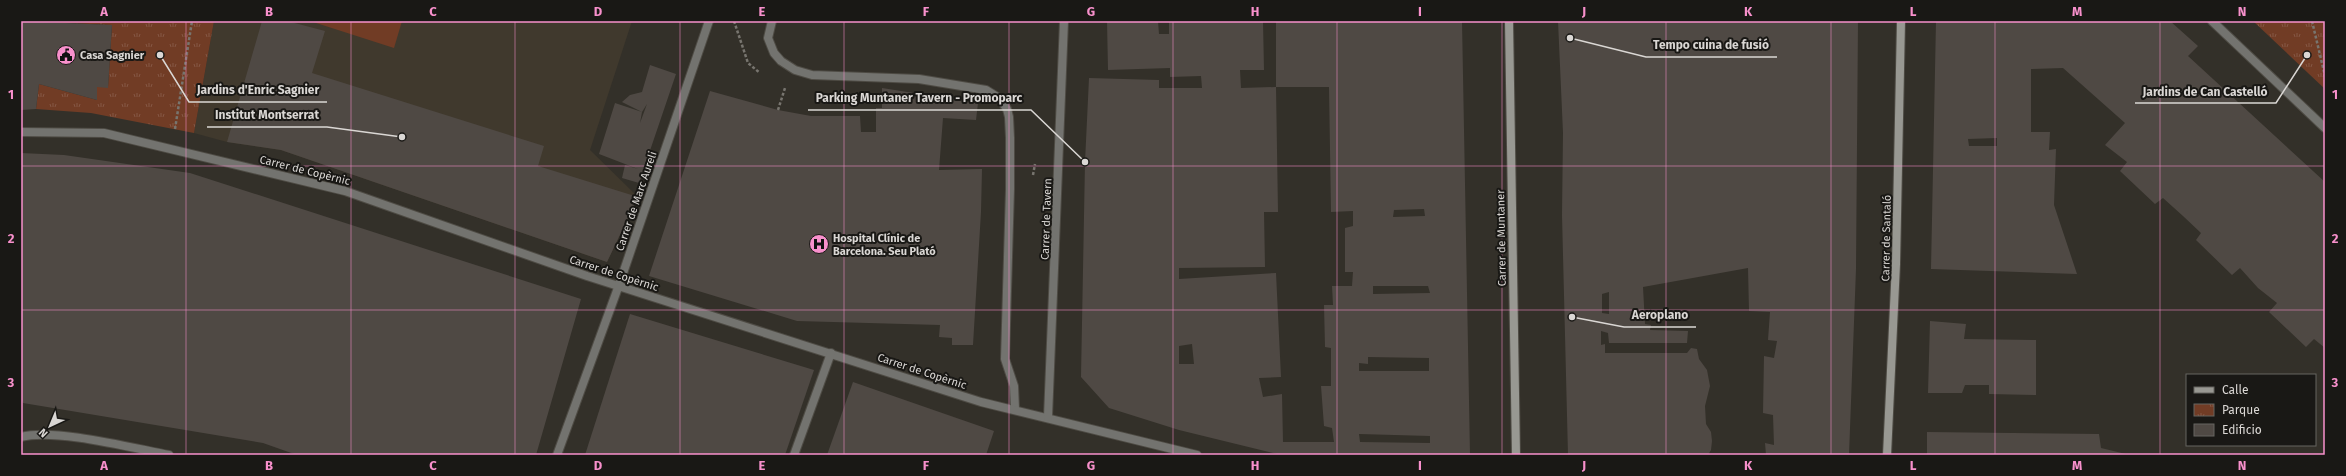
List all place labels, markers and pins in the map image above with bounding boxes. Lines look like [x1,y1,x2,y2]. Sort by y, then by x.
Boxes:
callout: Tempo cuina de fusió [1646,33,1777,57]
public building icon: Casa Sagnier [55,44,77,66]
place label: Casa Sagnier [80,49,145,62]
callout: Jardins d'Enric Sagnier [189,78,327,102]
callout: Jardins de Can Castelló [2135,79,2276,103]
callout: Parking Muntaner Tavern - Promoparc [808,86,1031,110]
callout: Institut Montserrat [207,103,327,127]
place label: Hospital Clínic de Barcelona. Seu Plató [833,232,936,258]
hospital icon: Hospital Clínic de Barcelona. Seu Plató [808,233,830,255]
callout: Aeroplano [1624,303,1696,327]

